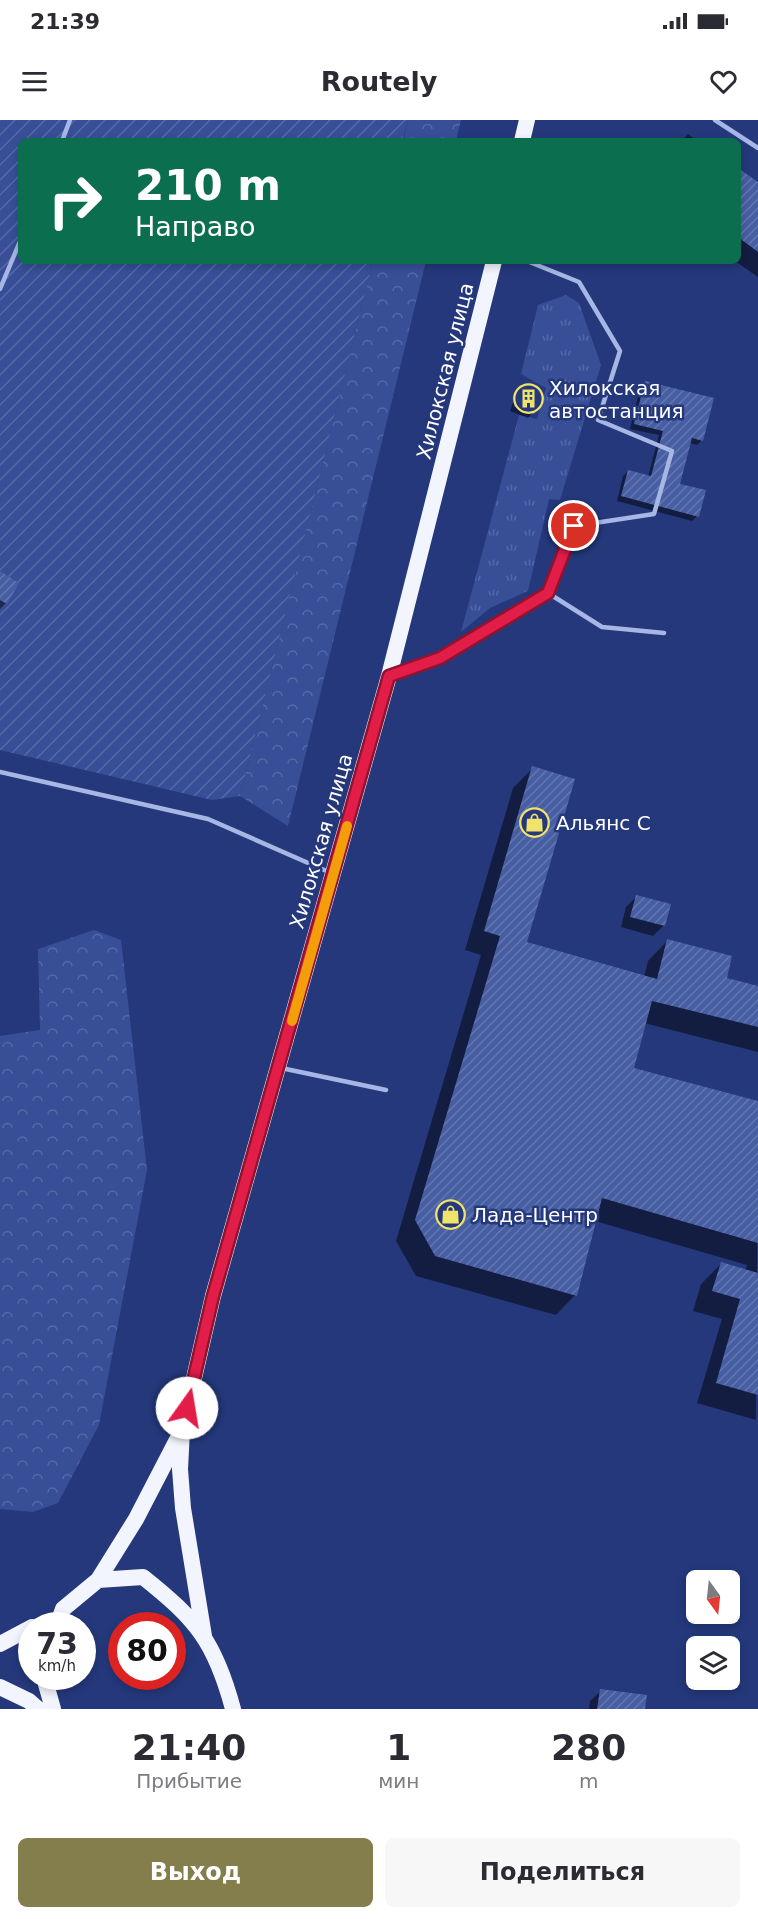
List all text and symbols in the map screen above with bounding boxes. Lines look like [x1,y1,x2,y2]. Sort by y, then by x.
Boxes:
text: 21:39 [30,9,100,34]
icon: menu [18,65,51,98]
icon: heart [707,65,740,98]
text: Routely [321,66,437,97]
text: 210 m [135,161,281,210]
icon: right [36,162,114,240]
text: Направо [135,211,256,242]
street label: Хилокская улица [411,280,479,462]
place label: Хилокская автостанция [549,376,684,423]
building icon: Хилокская автостанция [512,383,544,415]
pin [548,500,599,551]
icon: arrive [557,509,590,542]
street label: Хилокская улица [285,751,357,931]
shop icon: Альянс С [519,807,551,839]
place label: Альянс С [556,811,651,835]
shop icon: Лада-Центр [435,1199,467,1231]
place label: Лада-Центр [472,1203,598,1227]
position arrow [155,1376,219,1440]
north arrow [686,1570,740,1624]
map controls [686,1570,740,1690]
speed limit sign: 80 [108,1612,186,1690]
text: 73 [36,1626,78,1661]
button: layers [686,1636,740,1690]
text: km/h [38,1657,76,1675]
text: 21:40 [132,1727,246,1768]
text: 1 [386,1727,411,1768]
text: 280 [551,1727,626,1768]
text: Прибытие [136,1769,242,1793]
text: мин [378,1769,419,1793]
text: m [579,1769,598,1793]
button: Выход [18,1838,373,1907]
button: Поделиться [385,1838,740,1907]

